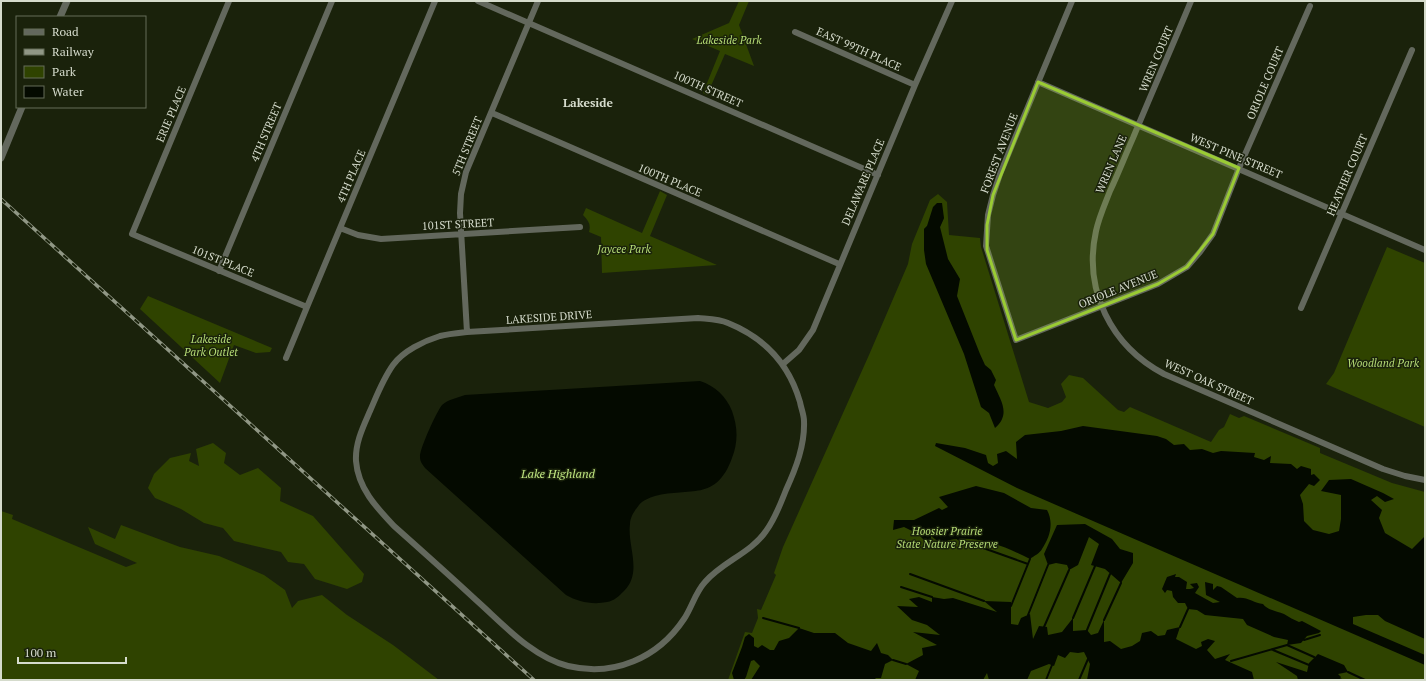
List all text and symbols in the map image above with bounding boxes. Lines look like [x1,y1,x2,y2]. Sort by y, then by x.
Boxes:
legend [16,16,146,108]
text: Road [52,24,79,39]
street label: EAST 99TH PLACE [814,24,904,74]
street label: WREN COURT [1136,24,1176,94]
park label: Lakeside Park [696,33,762,47]
text: Railway [52,44,95,59]
street label: ORIOLE COURT [1243,44,1287,122]
text: Park [52,64,77,79]
street label: 100TH STREET [671,67,745,111]
text: Water [52,84,84,99]
street label: ERIE PLACE [153,84,189,144]
district label: Lakeside [563,95,614,110]
street label: 4TH STREET [247,100,285,164]
street label: FOREST AVENUE [977,111,1021,195]
street label: 5TH STREET [449,114,485,178]
street label: WEST PINE STREET [1188,130,1284,182]
street label: HEATHER COURT [1323,132,1371,218]
street label: WREN LANE [1092,133,1130,195]
street label: DELAWARE PLACE [838,137,888,227]
street label: 4TH PLACE [334,147,368,205]
street label: 100TH PLACE [636,160,704,200]
street label: 101ST STREET [422,215,495,233]
street label: 101ST PLACE [190,242,256,280]
park label: Jaycee Park [596,242,651,256]
street label: ORIOLE AVENUE [1076,267,1160,311]
street label: LAKESIDE DRIVE [505,307,593,327]
park label: Lakeside Park Outlet [183,332,238,359]
street label: WEST OAK STREET [1162,356,1256,408]
park label: Woodland Park [1347,356,1420,370]
water label: Lake Highland [520,466,596,481]
park label: Hoosier Prairie State Nature Preserve [896,524,998,551]
scale bar [18,639,126,665]
text: 100 m [24,645,57,660]

